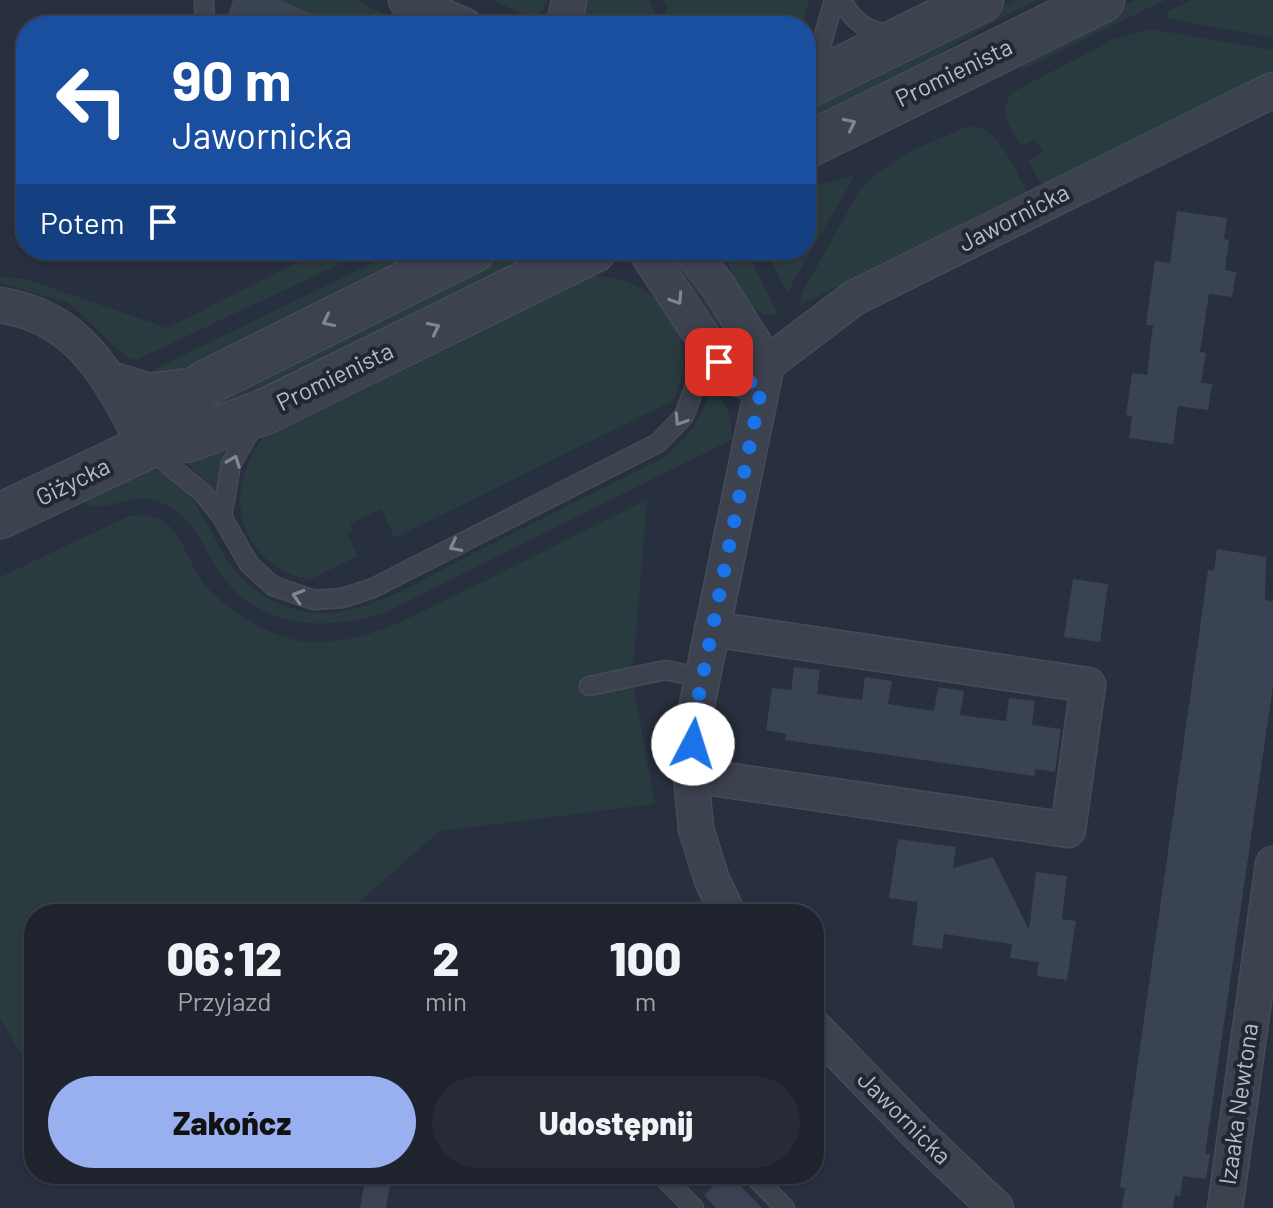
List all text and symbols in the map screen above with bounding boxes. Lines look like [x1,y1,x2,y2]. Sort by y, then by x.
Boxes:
street label: Promienista [890,31,1016,112]
text: 90 m [172,45,292,112]
icon: left [40,48,144,152]
text: Jawornicka [172,113,352,156]
one-way arrow [841,119,856,134]
street label: Jawornicka [953,176,1073,257]
icon: arrive [141,200,185,244]
text: Potem [40,204,125,240]
one-way arrow [667,290,682,304]
one-way arrow [321,311,336,327]
one-way arrow [426,322,441,338]
pin [685,328,753,396]
street label: Promienista [271,335,397,416]
icon: arrive [697,340,741,384]
one-way arrow [674,411,689,425]
street label: Giżycka [31,450,114,511]
one-way arrow [224,455,240,469]
one-way arrow [449,536,464,552]
one-way arrow [292,589,305,605]
position arrow [651,702,735,786]
text: 06:12 [167,928,282,986]
text: 2 [432,928,460,986]
text: 100 [610,928,681,986]
text: Przyjazd [177,985,271,1016]
text: min [425,985,467,1016]
text: m [635,985,656,1016]
street label: Izaaka Newtona [1212,1021,1263,1187]
street label: Jawornicka [852,1064,958,1170]
button: Zakończ [48,1076,416,1168]
button: Udostępnij [432,1076,800,1168]

